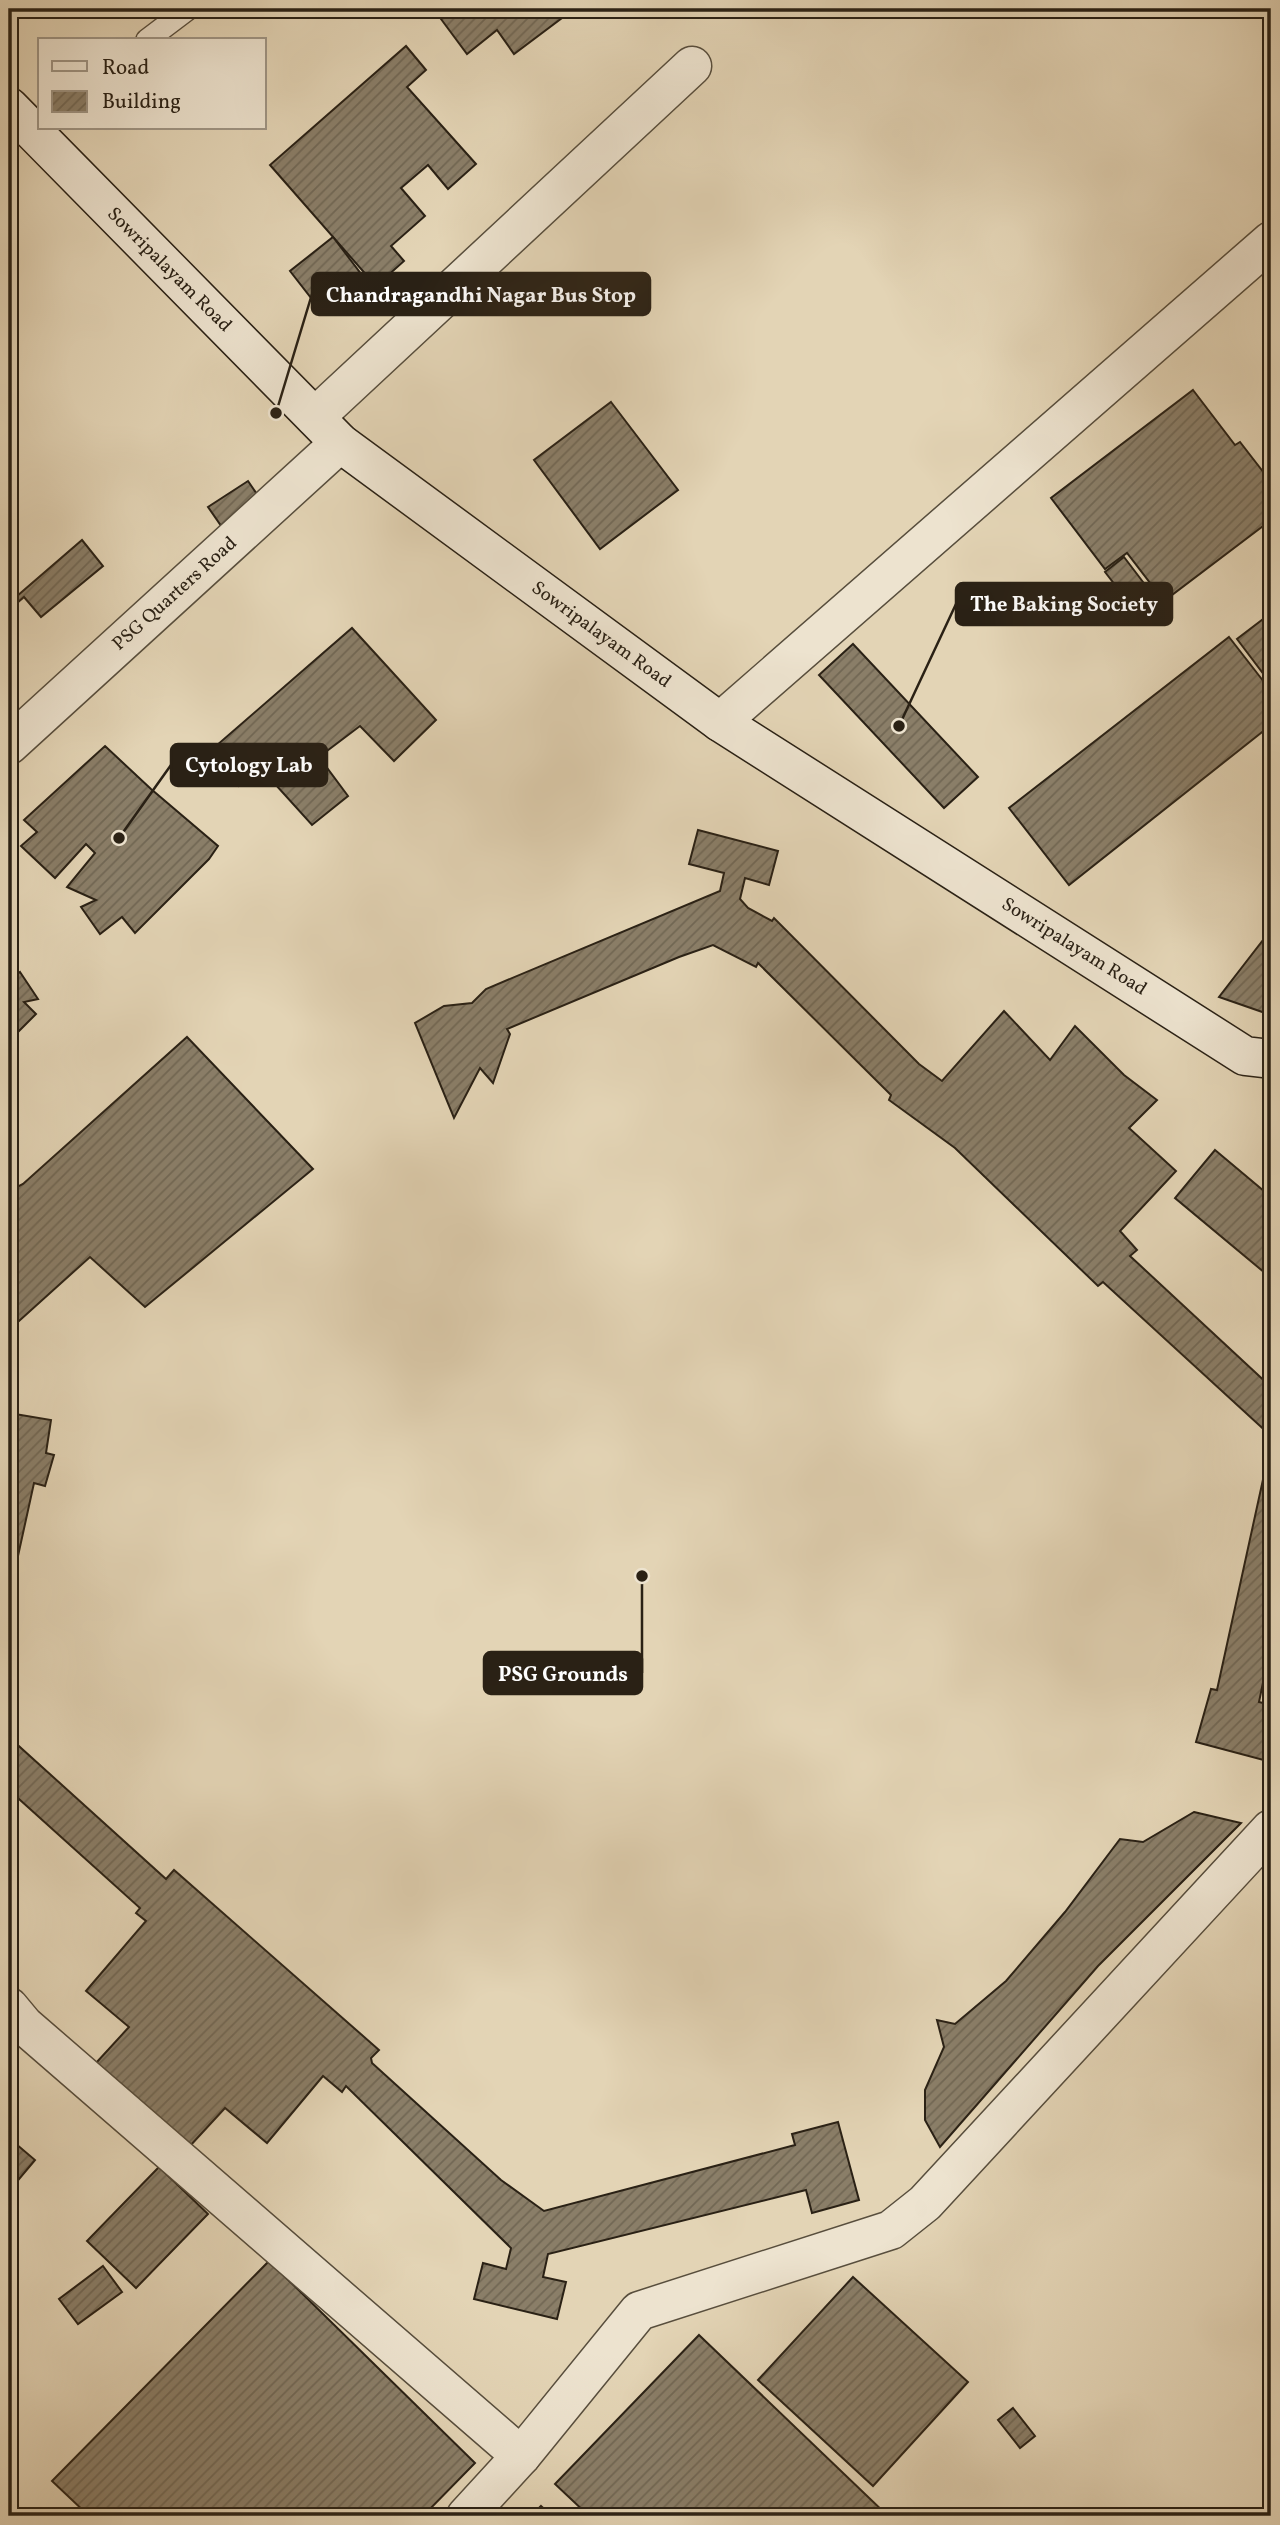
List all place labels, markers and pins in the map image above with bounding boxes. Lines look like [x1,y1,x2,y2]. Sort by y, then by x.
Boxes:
callout: Chandragandhi Nagar Bus Stop [312,273,650,315]
callout: The Baking Society [956,583,1172,625]
callout: Cytology Lab [171,744,327,786]
callout: PSG Grounds [484,1652,642,1694]

